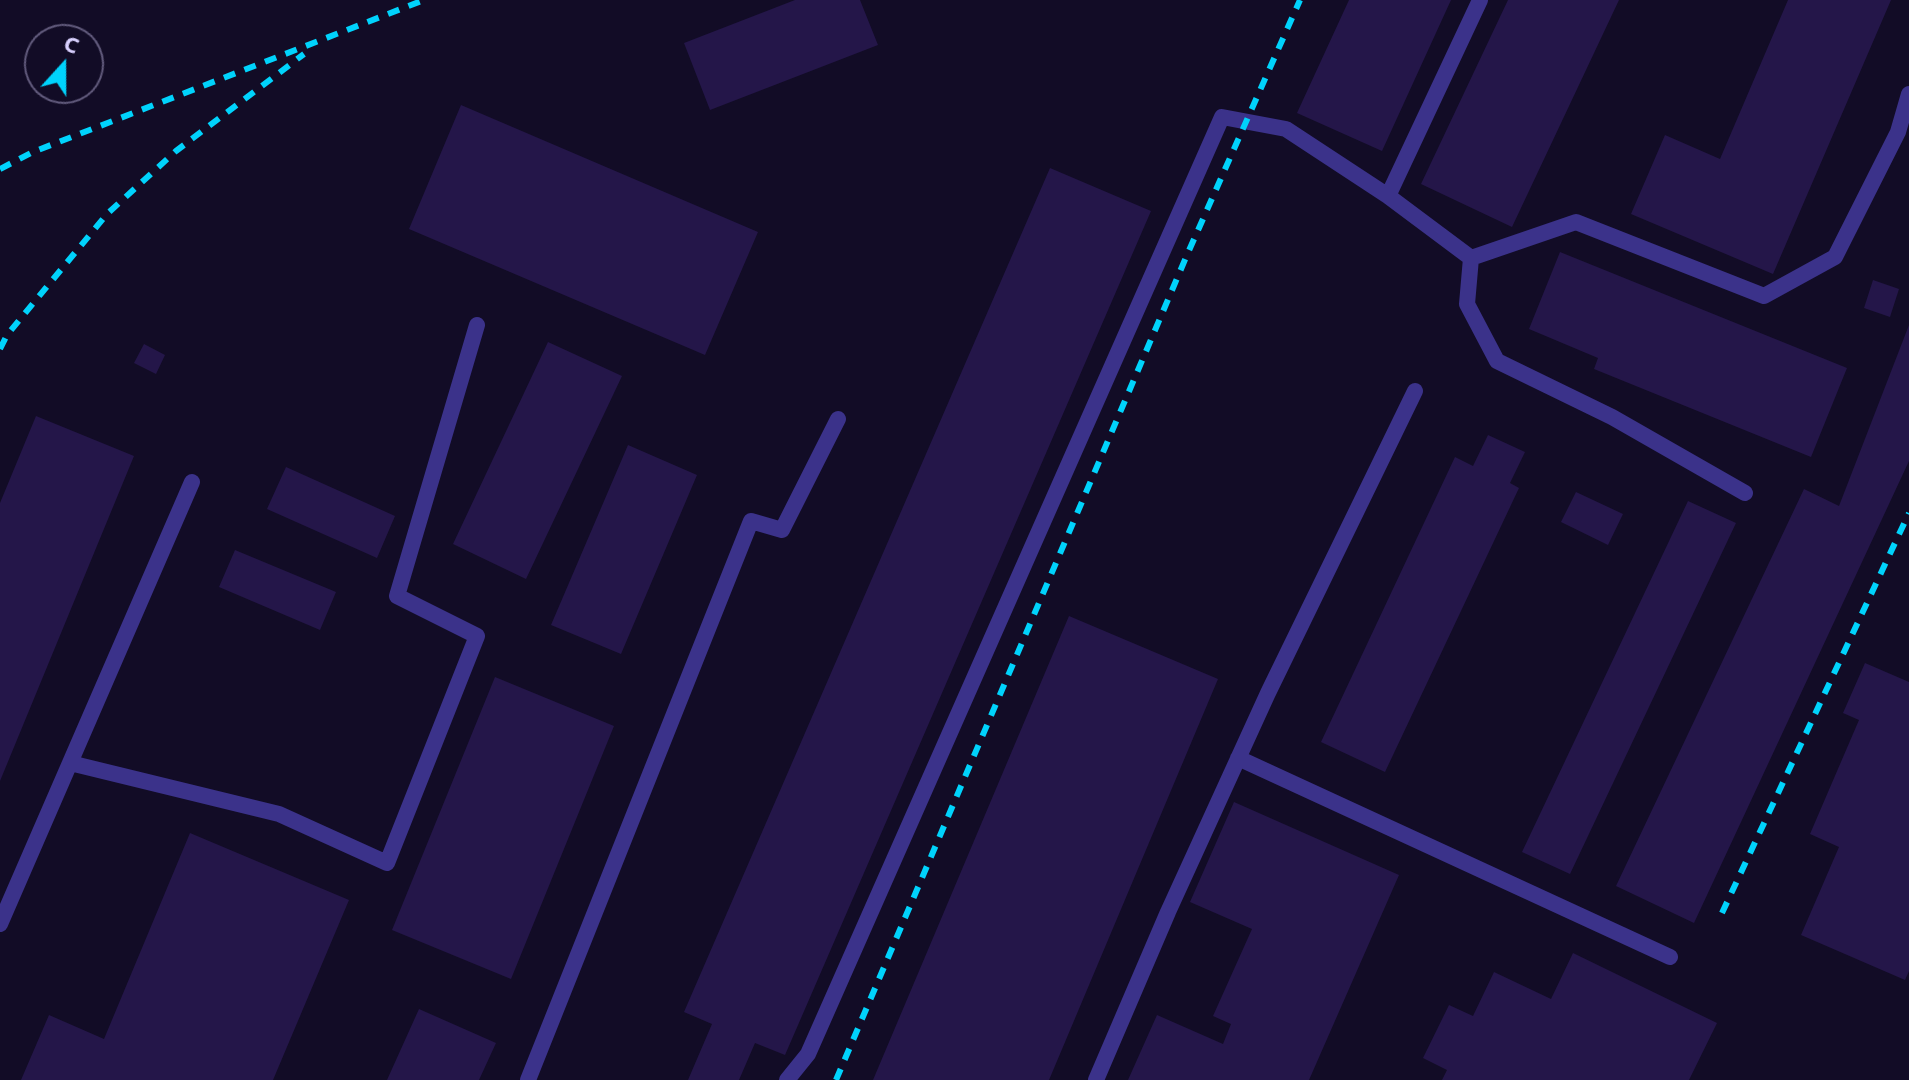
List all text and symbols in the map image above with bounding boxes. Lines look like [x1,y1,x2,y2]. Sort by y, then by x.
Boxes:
north arrow [24,24,104,104]
text: С [60,27,84,60]

